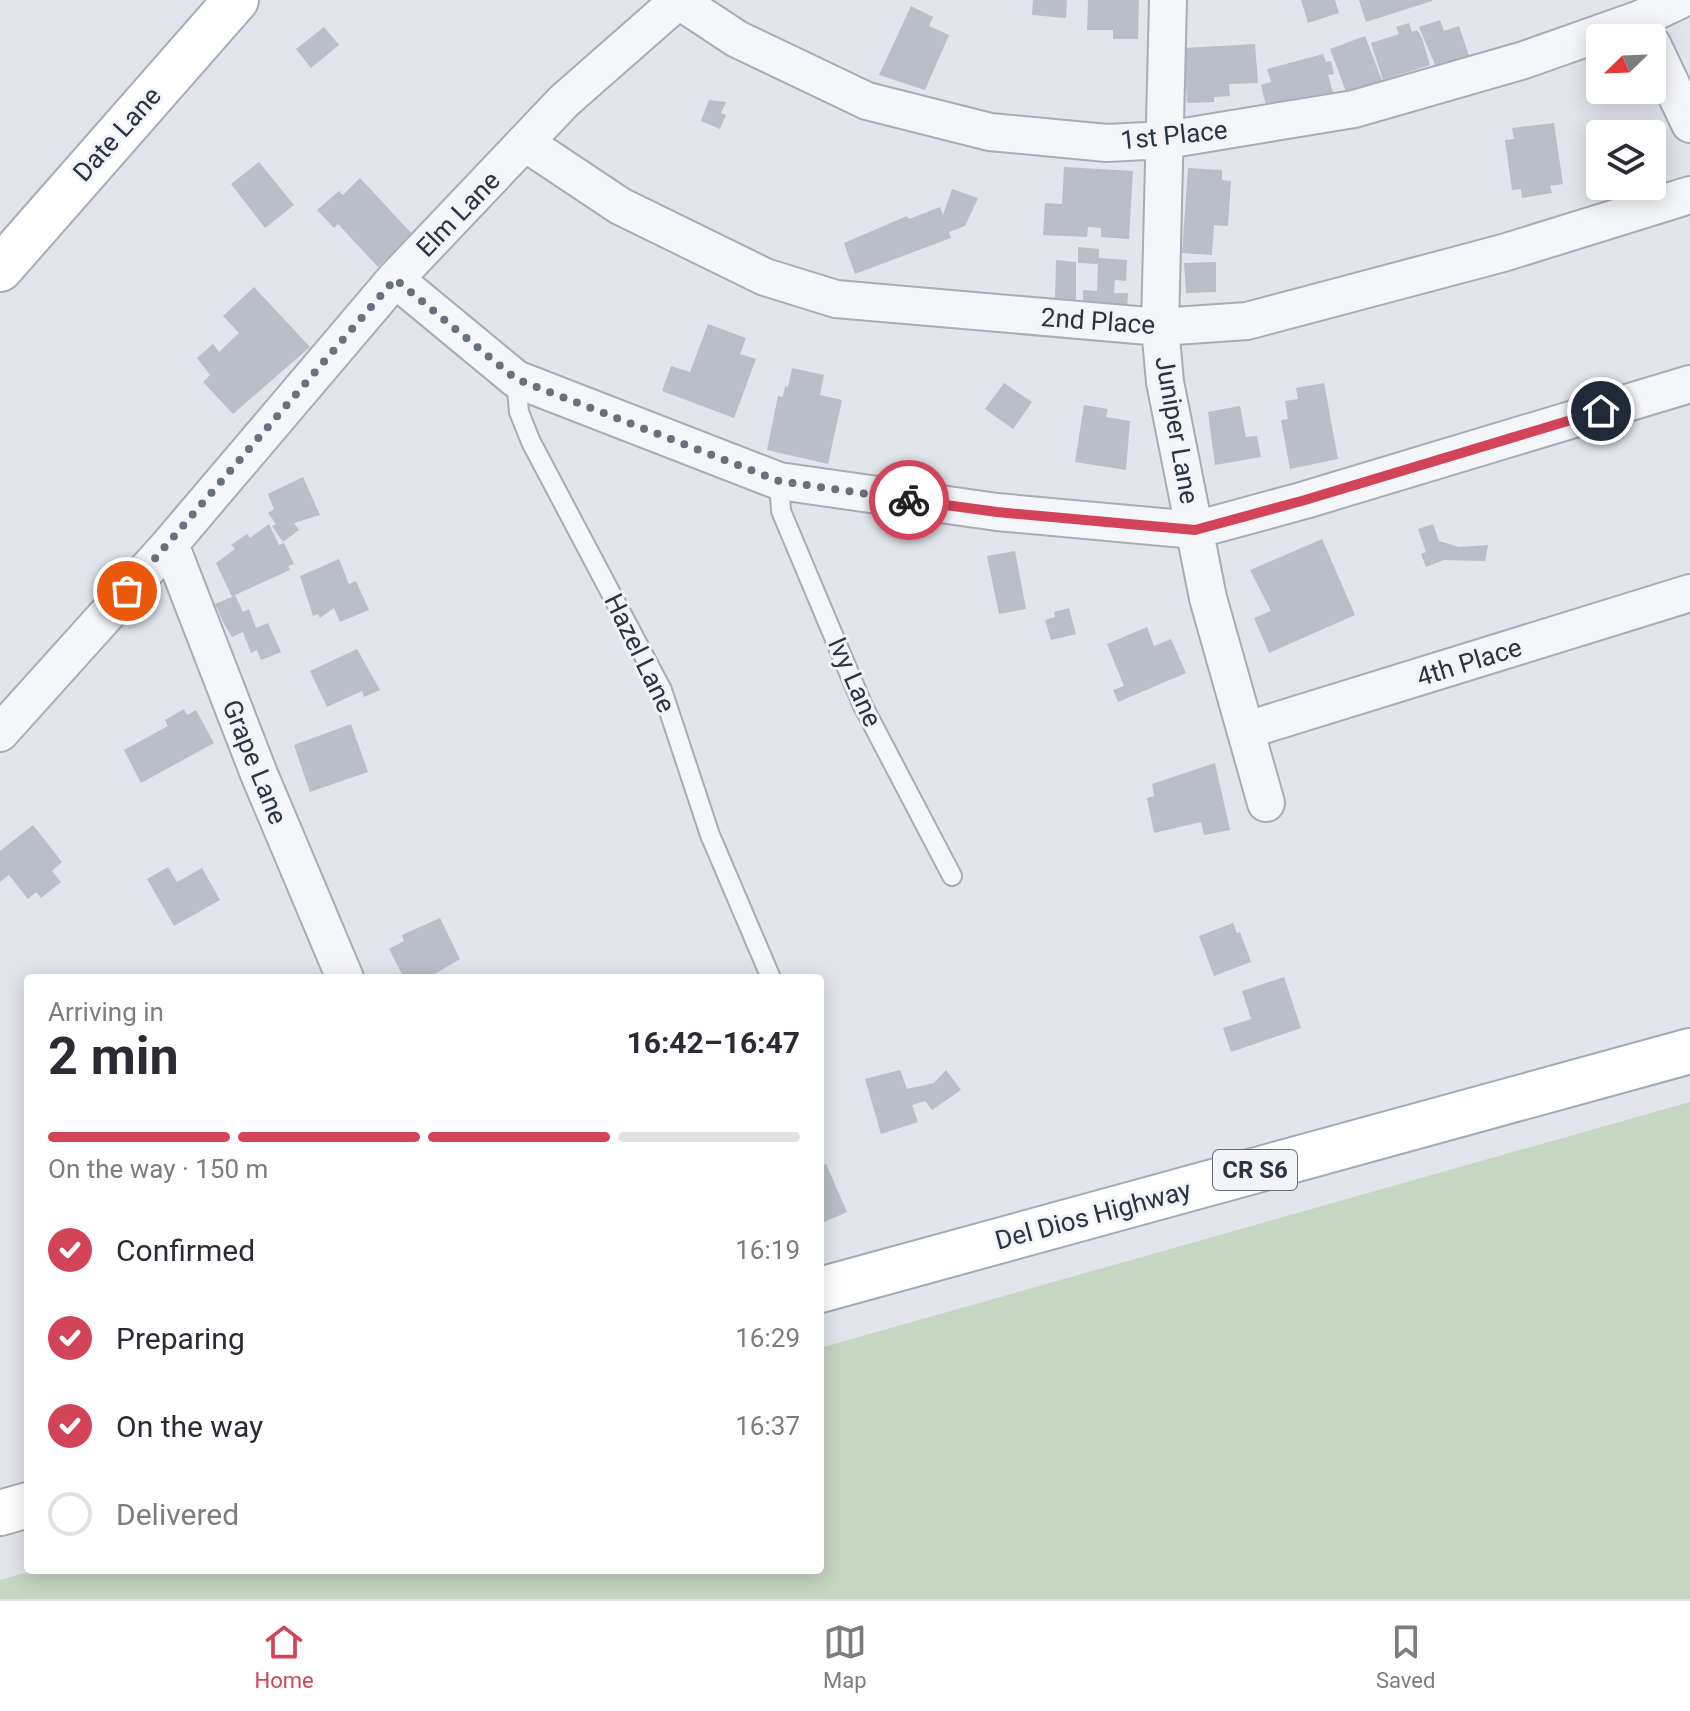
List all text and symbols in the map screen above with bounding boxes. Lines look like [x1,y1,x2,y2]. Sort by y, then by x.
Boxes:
north arrow [1586,24,1666,104]
map controls [1586,24,1666,200]
street label: Date Lane [67,81,167,187]
street label: 1st Place [1119,114,1229,156]
button: layers [1586,120,1666,200]
street label: Elm Lane [410,165,506,263]
street label: 2nd Place [1040,302,1156,340]
street label: Juniper Lane [1149,354,1205,506]
pin [1567,377,1635,445]
icon: home [1579,389,1623,433]
courier [869,460,949,540]
icon: bike [887,478,931,522]
pin [93,557,161,625]
icon: bag [105,569,149,613]
street label: Hazel Lane [598,589,682,717]
street label: 4th Place [1413,632,1525,692]
street label: Ivy Lane [822,633,888,731]
street label: Grape Lane [216,696,294,828]
text: Arriving in [48,997,164,1027]
text: 16:42–16:47 [626,1025,800,1060]
text: 2 min [48,1026,179,1087]
road number: CR S6 [1213,1150,1297,1190]
text: On the way · 150 m [48,1154,268,1184]
street label: Del Dios Highway [992,1174,1194,1256]
icon: check [48,1228,92,1272]
text: Confirmed [116,1233,255,1268]
text: 16:19 [735,1235,800,1265]
icon: check [48,1316,92,1360]
text: Preparing [116,1321,245,1356]
text: 16:29 [735,1323,800,1353]
icon: check [48,1404,92,1448]
text: On the way [116,1409,263,1444]
text: 16:37 [735,1411,800,1441]
text: Delivered [116,1497,239,1532]
tab: Home [255,1620,314,1693]
tab: Map [823,1620,867,1693]
tab: Saved [1376,1620,1435,1693]

